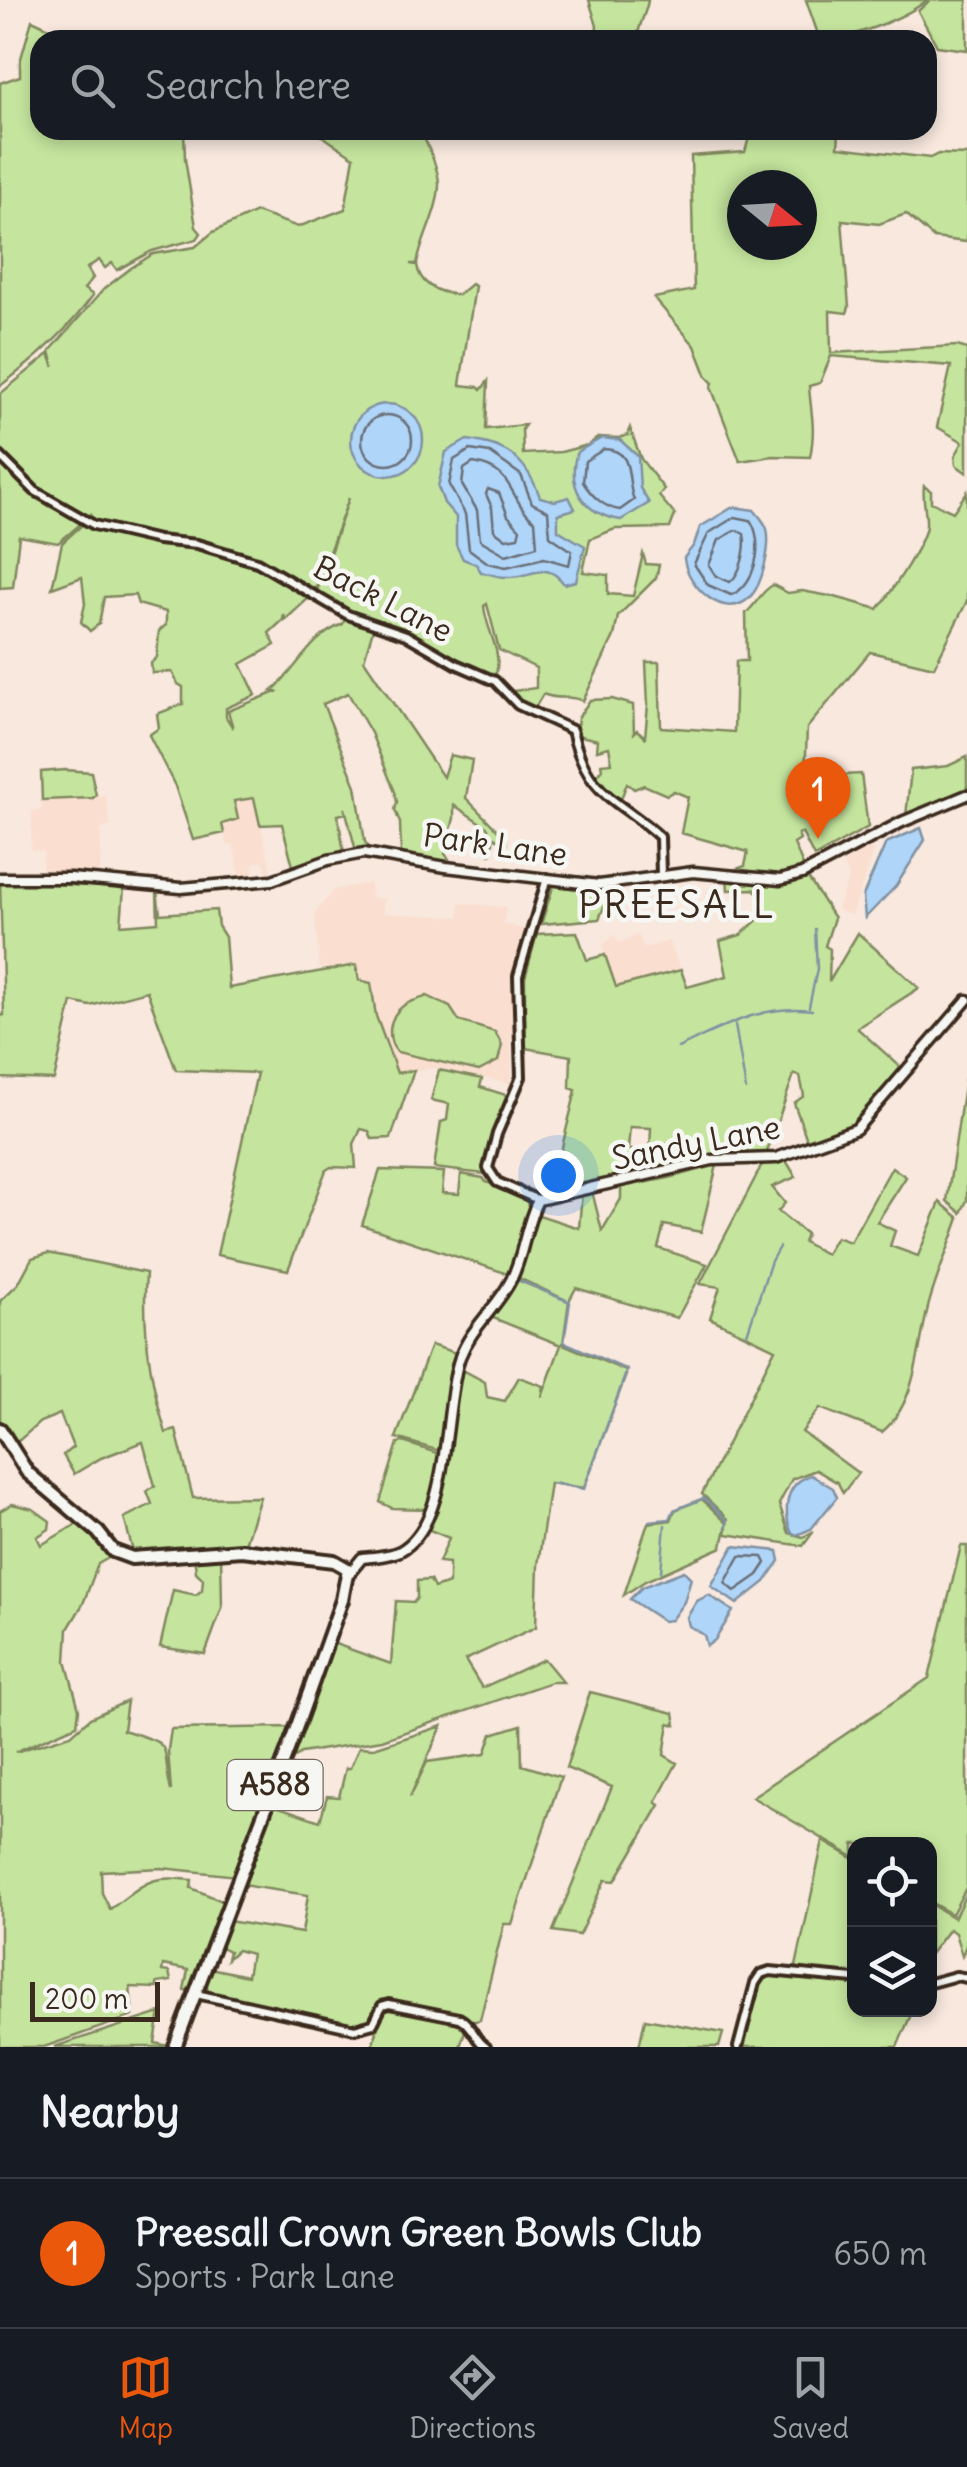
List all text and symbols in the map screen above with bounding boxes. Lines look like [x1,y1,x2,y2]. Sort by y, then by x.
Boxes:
search box [30,30,937,140]
icon: search [65,58,120,113]
text: Search here [145,62,351,109]
north arrow [727,170,817,260]
street label: Back Lane [307,546,460,651]
pin: 1 [786,756,850,839]
street label: Park Lane [420,814,570,875]
district label: PREESALL [578,881,776,928]
street label: Sandy Lane [608,1106,783,1179]
your location [533,1150,584,1201]
road number: A588 [228,1760,322,1810]
map controls [847,1837,937,2017]
button: locate [847,1837,937,1927]
button: layers [847,1927,937,2017]
scale bar [30,1977,160,2022]
text: 200 m [45,1981,128,2017]
text: Nearby [40,2086,179,2138]
text: Preesall Crown Green Bowls Club [135,2209,702,2256]
text: 1 [66,2233,79,2274]
text: 650 m [833,2233,927,2274]
text: Sports · Park Lane [135,2256,395,2297]
tab: Map [118,2350,173,2446]
tab: Directions [409,2350,536,2446]
tab: Saved [772,2350,849,2446]

